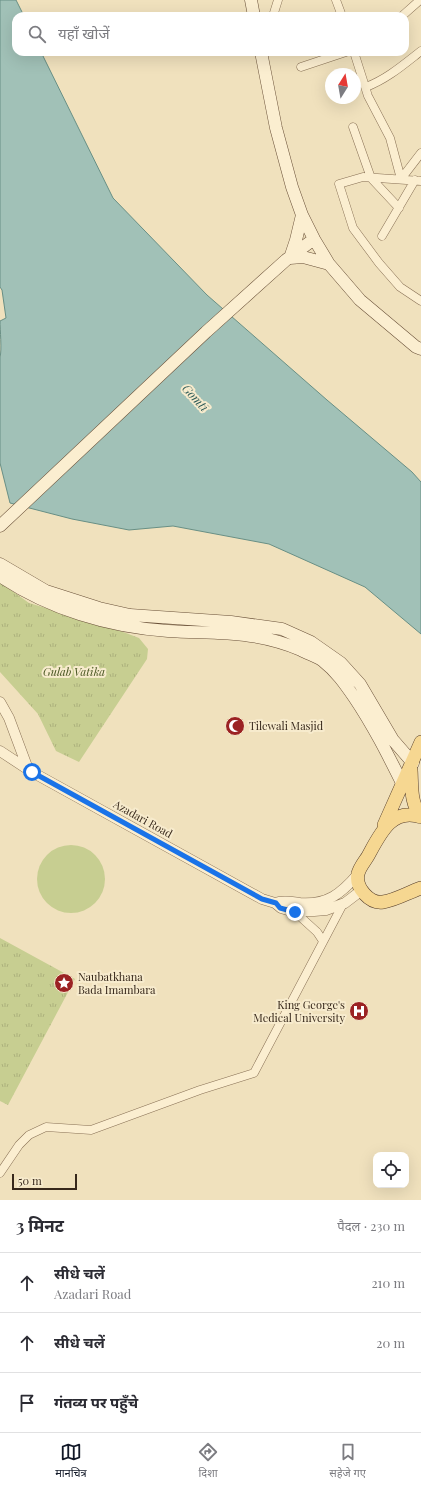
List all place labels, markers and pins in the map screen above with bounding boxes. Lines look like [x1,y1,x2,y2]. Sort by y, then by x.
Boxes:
mosque icon: Tilewali Masjid [224,715,246,737]
place label: Tilewali Masjid [249,718,324,733]
place label: Naubatkhana Bada Imambara [78,969,156,997]
place icon: Naubatkhana Bada Imambara [53,972,75,994]
place label: King George's Medical University [253,997,345,1025]
hospital icon: King George's Medical University [348,1000,370,1022]

